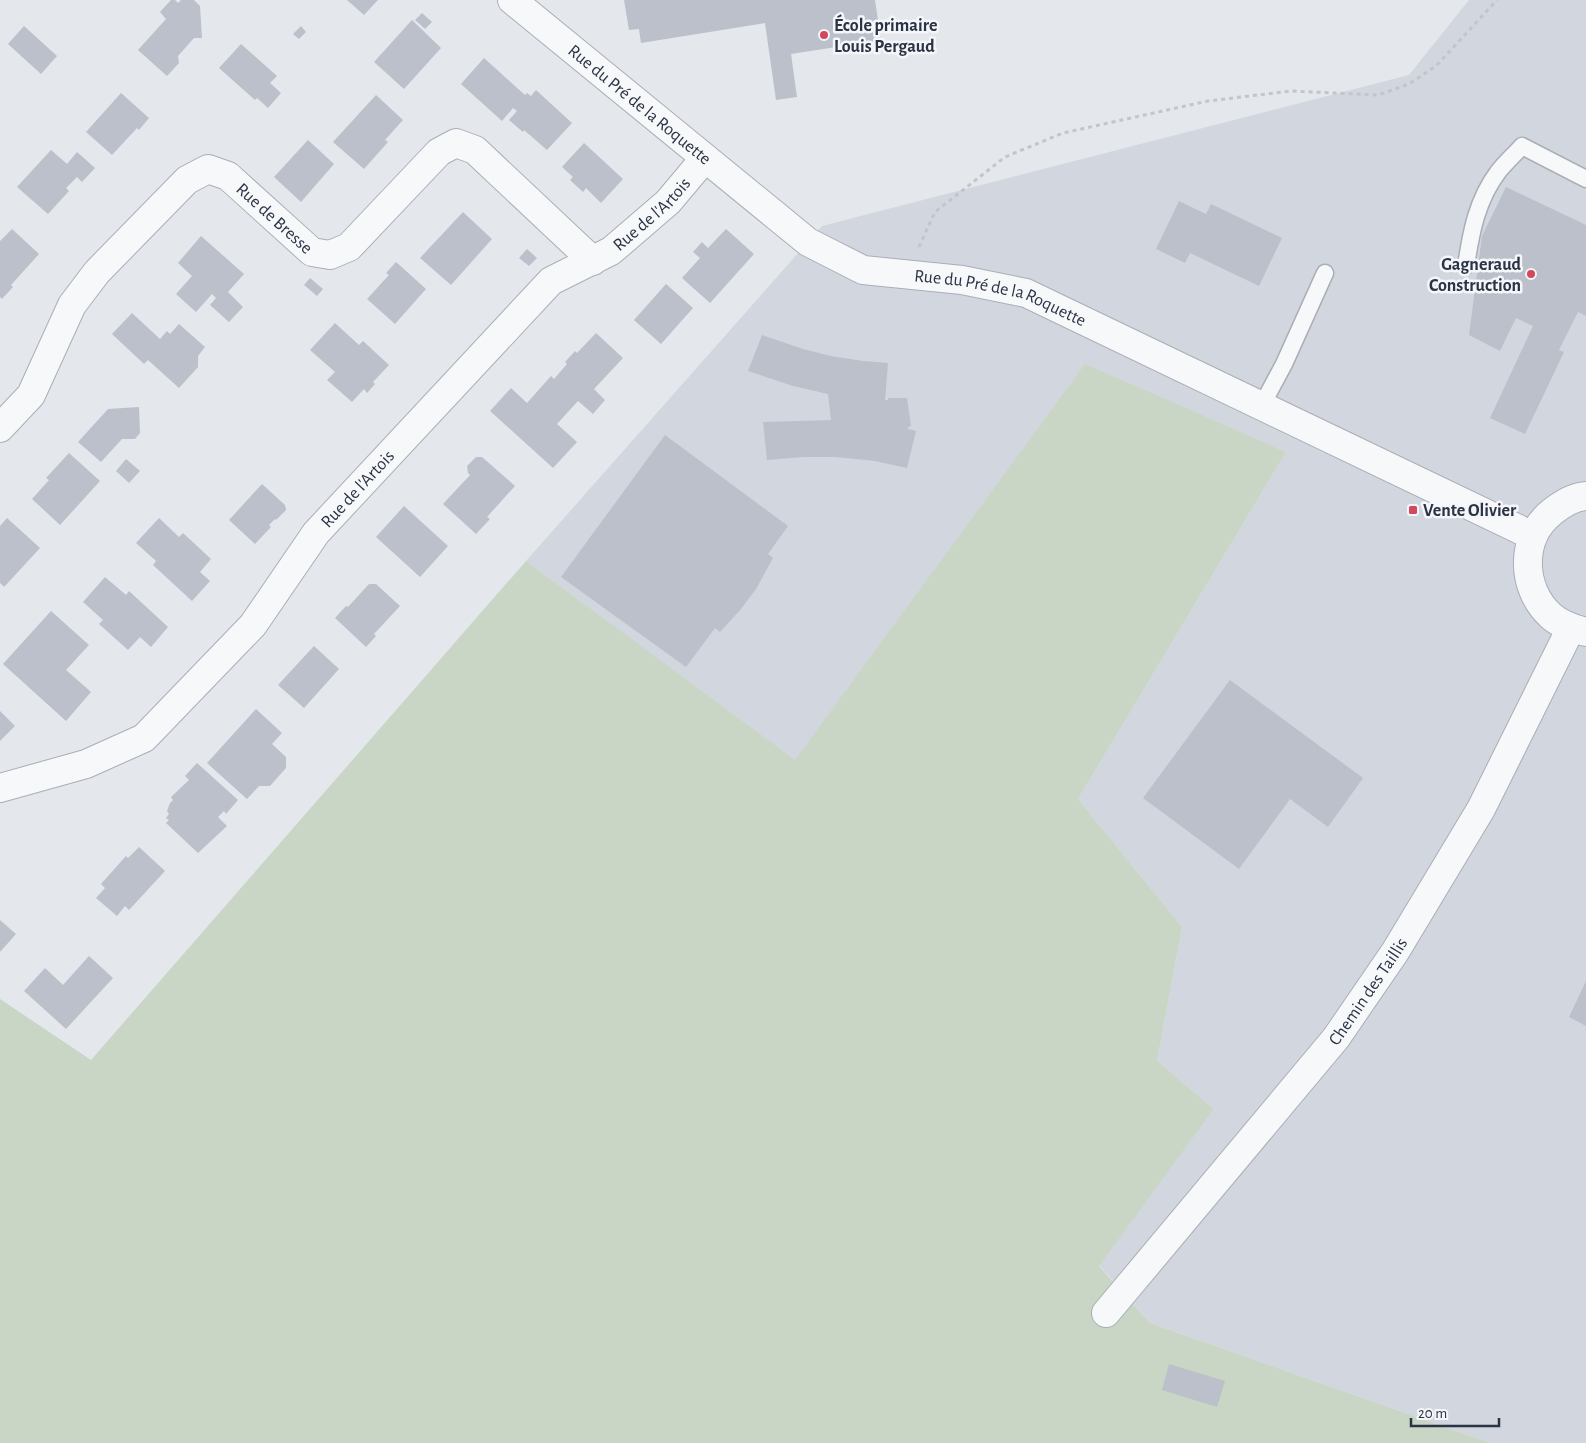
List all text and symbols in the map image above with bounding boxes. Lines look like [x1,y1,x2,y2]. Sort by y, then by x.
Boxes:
place label: École primaire Louis Pergaud [834,14,937,56]
marker: École primaire Louis Pergaud [818,29,830,41]
street label: Rue du Pré de la Roquette [564,42,714,169]
street label: Rue de l'Artois [610,175,694,255]
street label: Rue de Bresse [232,180,316,258]
place label: Gagneraud Construction [1429,256,1522,295]
street label: Rue du Pré de la Roquette [913,267,1088,330]
marker: Gagneraud Construction [1525,268,1537,280]
street label: Rue de l'Artois [318,447,398,532]
place label: Vente Olivier [1423,502,1517,520]
marker: Vente Olivier [1407,504,1419,516]
street label: Chemin des Taillis [1326,935,1411,1049]
scale bar [1411,1396,1498,1428]
text: 20 m [1418,1406,1447,1421]

